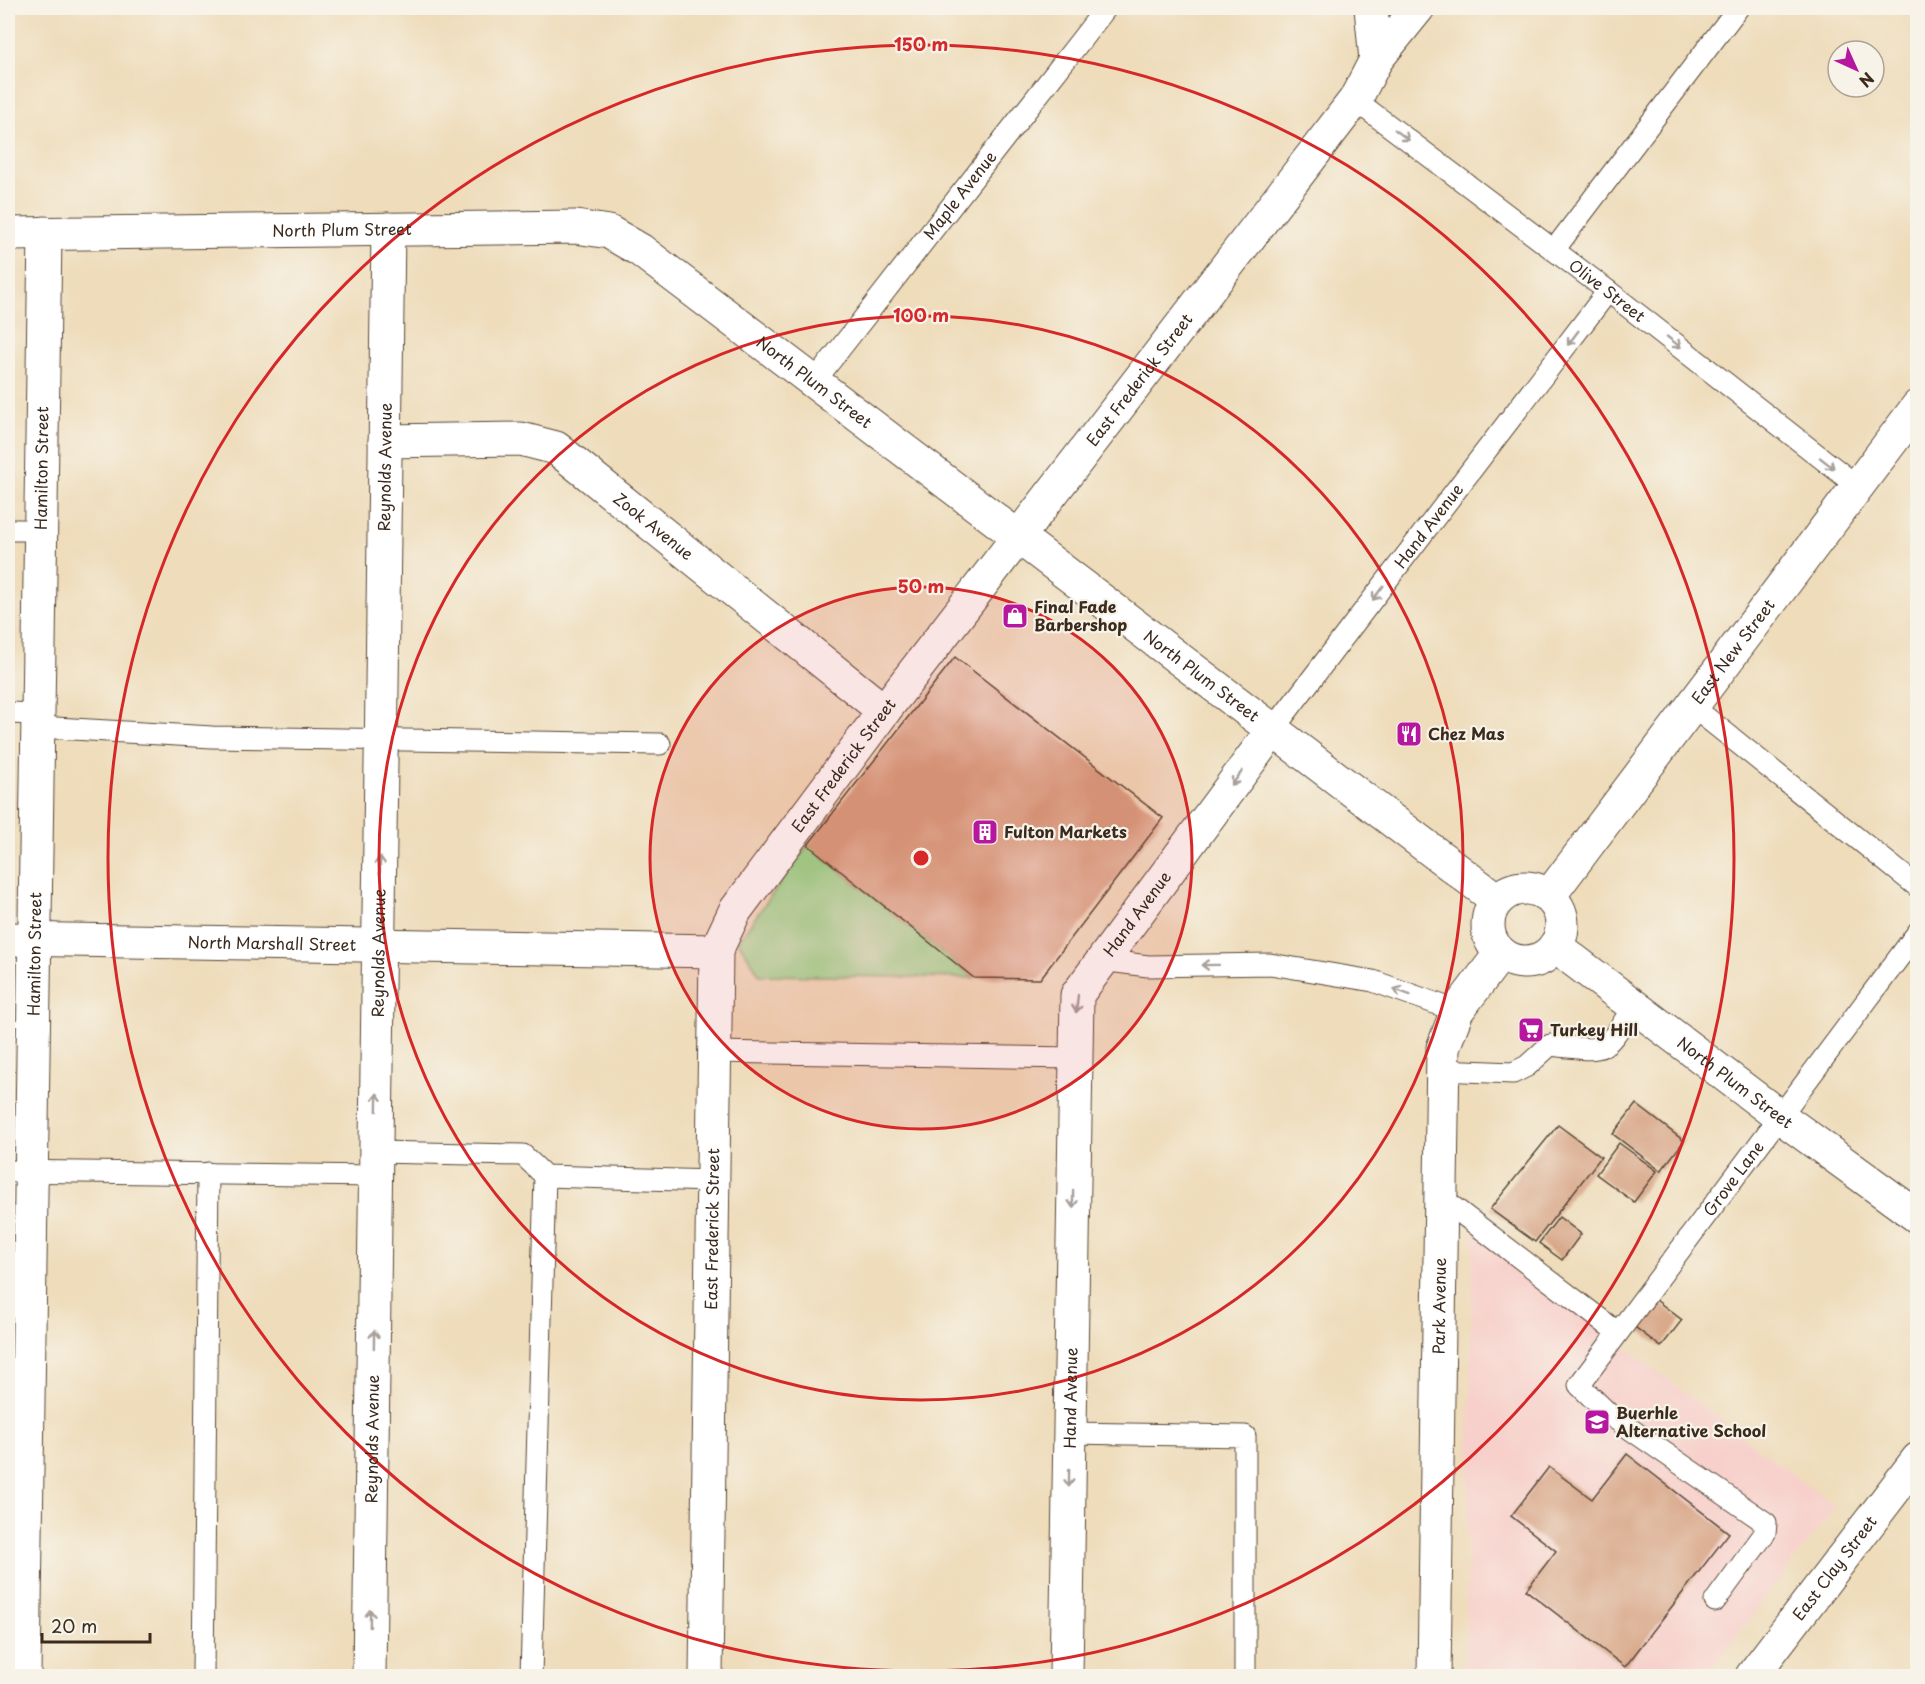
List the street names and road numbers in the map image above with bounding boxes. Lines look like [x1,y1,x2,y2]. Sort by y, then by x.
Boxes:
street label: Maple Avenue [917,145,1001,244]
street label: North Plum Street [272,216,412,242]
street label: Olive Street [1564,253,1651,327]
street label: East Frederick Street [1080,307,1198,451]
street label: North Plum Street [752,330,878,433]
street label: Reynolds Avenue [371,402,397,532]
street label: Hamilton Street [28,406,53,530]
street label: Hand Avenue [1388,478,1468,573]
street label: Zook Avenue [609,486,699,565]
street label: East New Street [1685,593,1780,708]
street label: North Plum Street [1139,623,1265,727]
street label: East Frederick Street [785,692,901,837]
street label: Hand Avenue [1096,865,1176,961]
street label: Reynolds Avenue [365,888,390,1018]
street label: Hamilton Street [21,892,46,1016]
street label: North Marshall Street [187,929,357,956]
street label: North Plum Street [1673,1030,1799,1134]
street label: Grove Lane [1697,1136,1769,1221]
street label: East Frederick Street [698,1147,724,1310]
street label: Park Avenue [1426,1257,1451,1355]
street label: Hand Avenue [1057,1347,1082,1449]
street label: Reynolds Avenue [358,1374,384,1504]
street label: East Clay Street [1786,1510,1882,1625]

